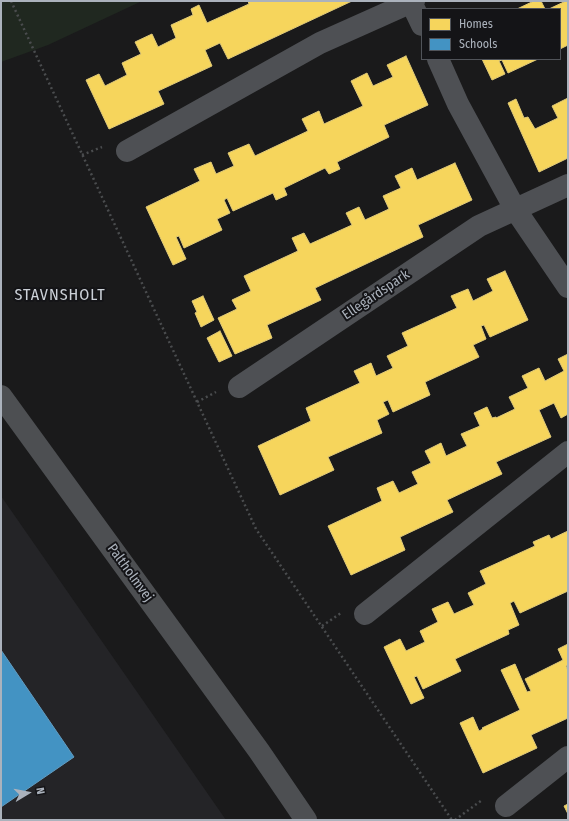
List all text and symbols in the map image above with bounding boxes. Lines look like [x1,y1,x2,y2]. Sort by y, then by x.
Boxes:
legend [421,8,561,60]
text: Homes [459,17,493,31]
text: Schools [459,37,497,51]
street label: Ellegårdspark [339,266,413,324]
district label: STAVNSHOLT [14,286,106,306]
street label: Paltholmvej [103,541,157,605]
north arrow [8,773,48,813]
text: N [33,786,47,795]

